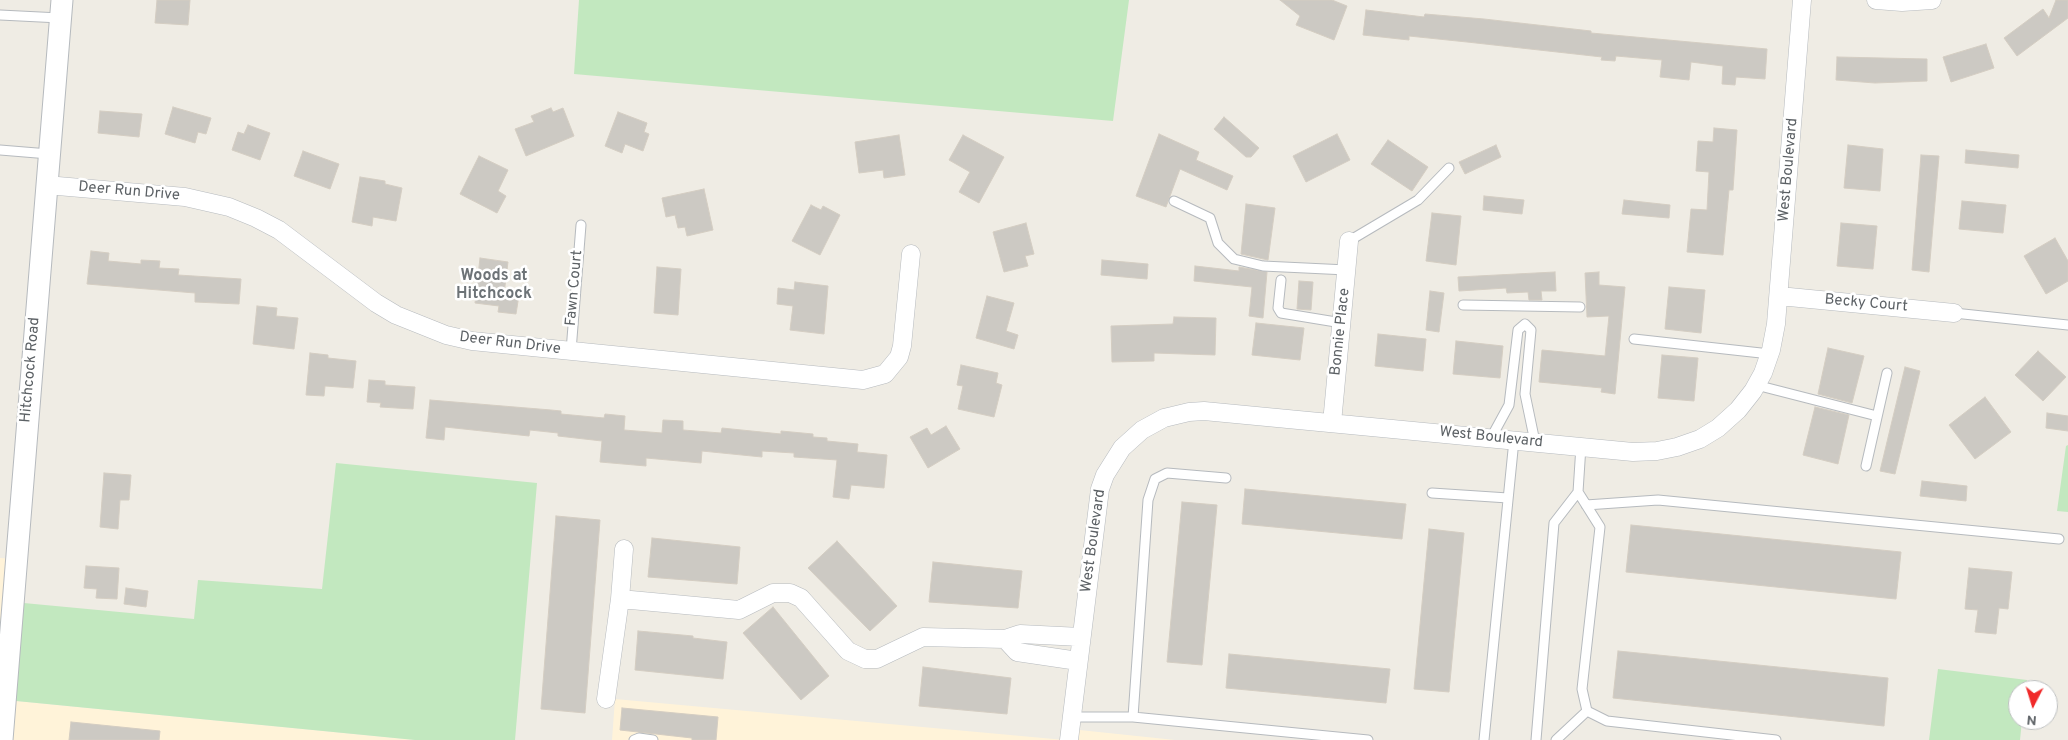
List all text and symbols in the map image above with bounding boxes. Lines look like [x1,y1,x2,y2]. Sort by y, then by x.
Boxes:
street label: West Boulevard [1775,117,1803,223]
street label: Deer Run Drive [78,179,180,205]
street label: Fawn Court [563,249,587,327]
district label: Woods at Hitchcock [456,267,532,305]
street label: Bonnie Place [1327,287,1355,377]
street label: Becky Court [1824,291,1908,317]
street label: Hitchcock Road [17,316,45,424]
street label: Deer Run Drive [458,329,562,359]
street label: West Boulevard [1438,424,1544,452]
street label: West Boulevard [1078,488,1110,594]
north arrow [2008,680,2058,730]
text: N [2026,711,2037,728]

